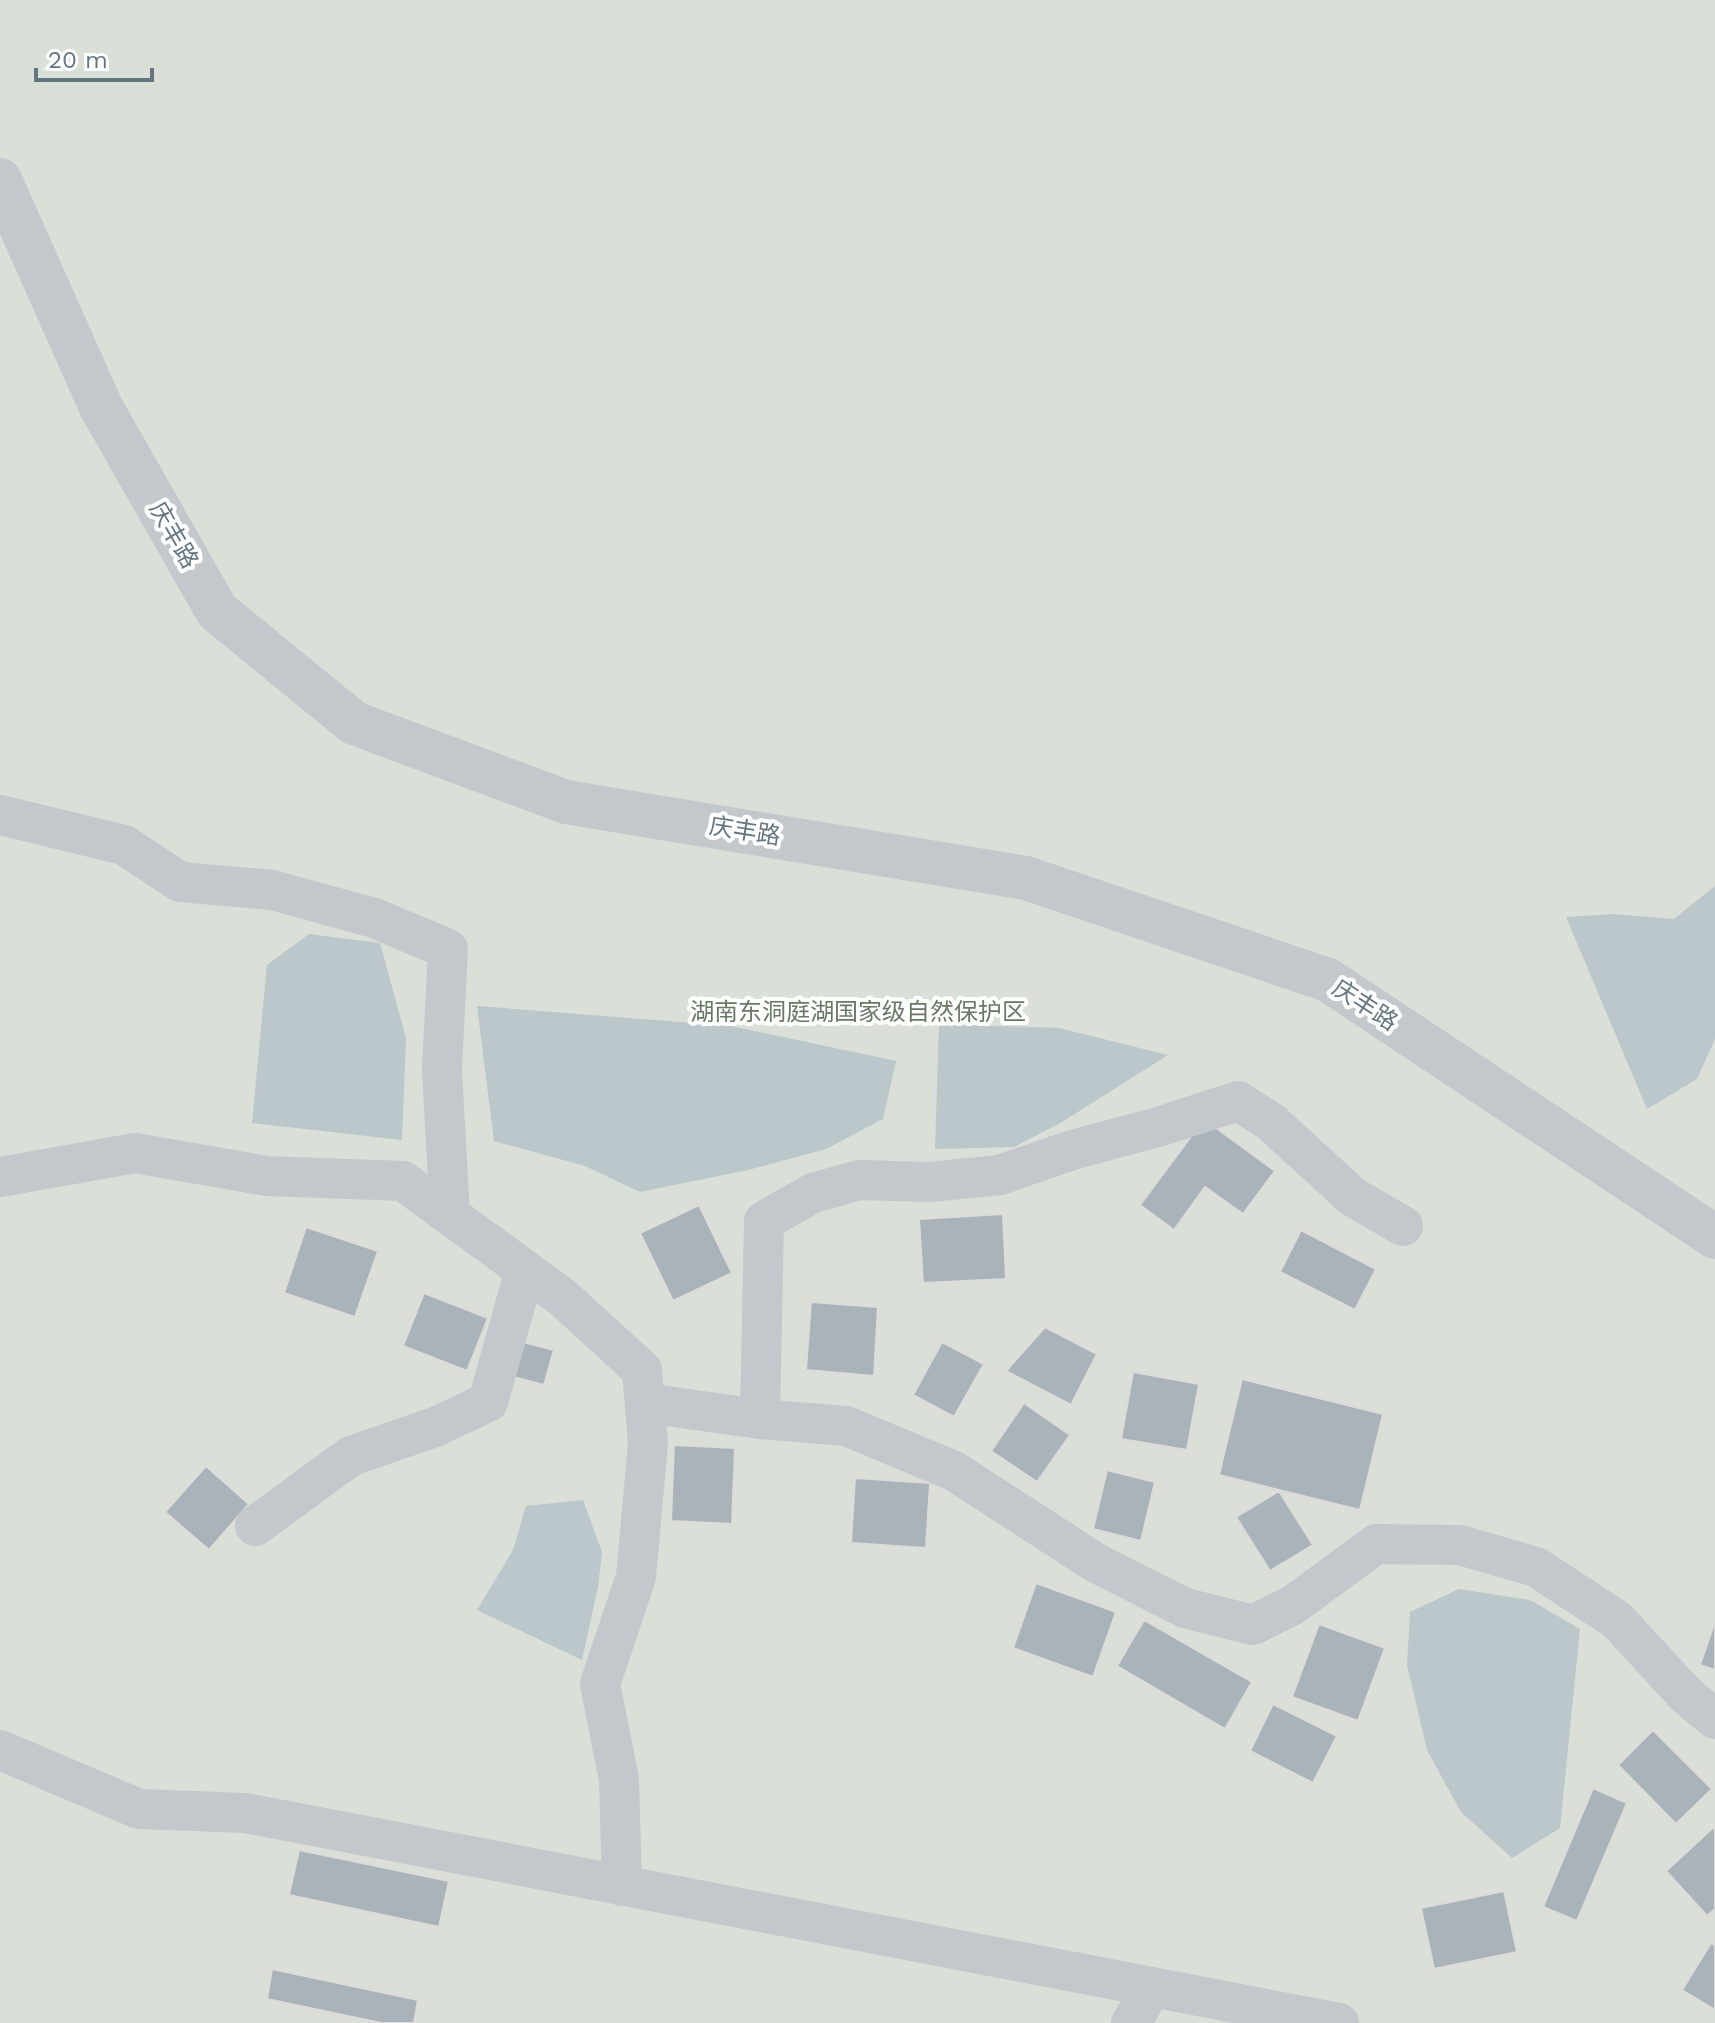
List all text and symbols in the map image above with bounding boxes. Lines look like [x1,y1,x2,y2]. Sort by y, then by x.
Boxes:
scale bar [36,32,152,82]
text: 20 m [48,46,108,74]
street label: 庆丰路 [144,497,204,573]
street label: 庆丰路 [707,812,783,850]
street label: 庆丰路 [1327,974,1403,1036]
park label: 湖南东洞庭湖国家级自然保护区 [690,998,1026,1026]

